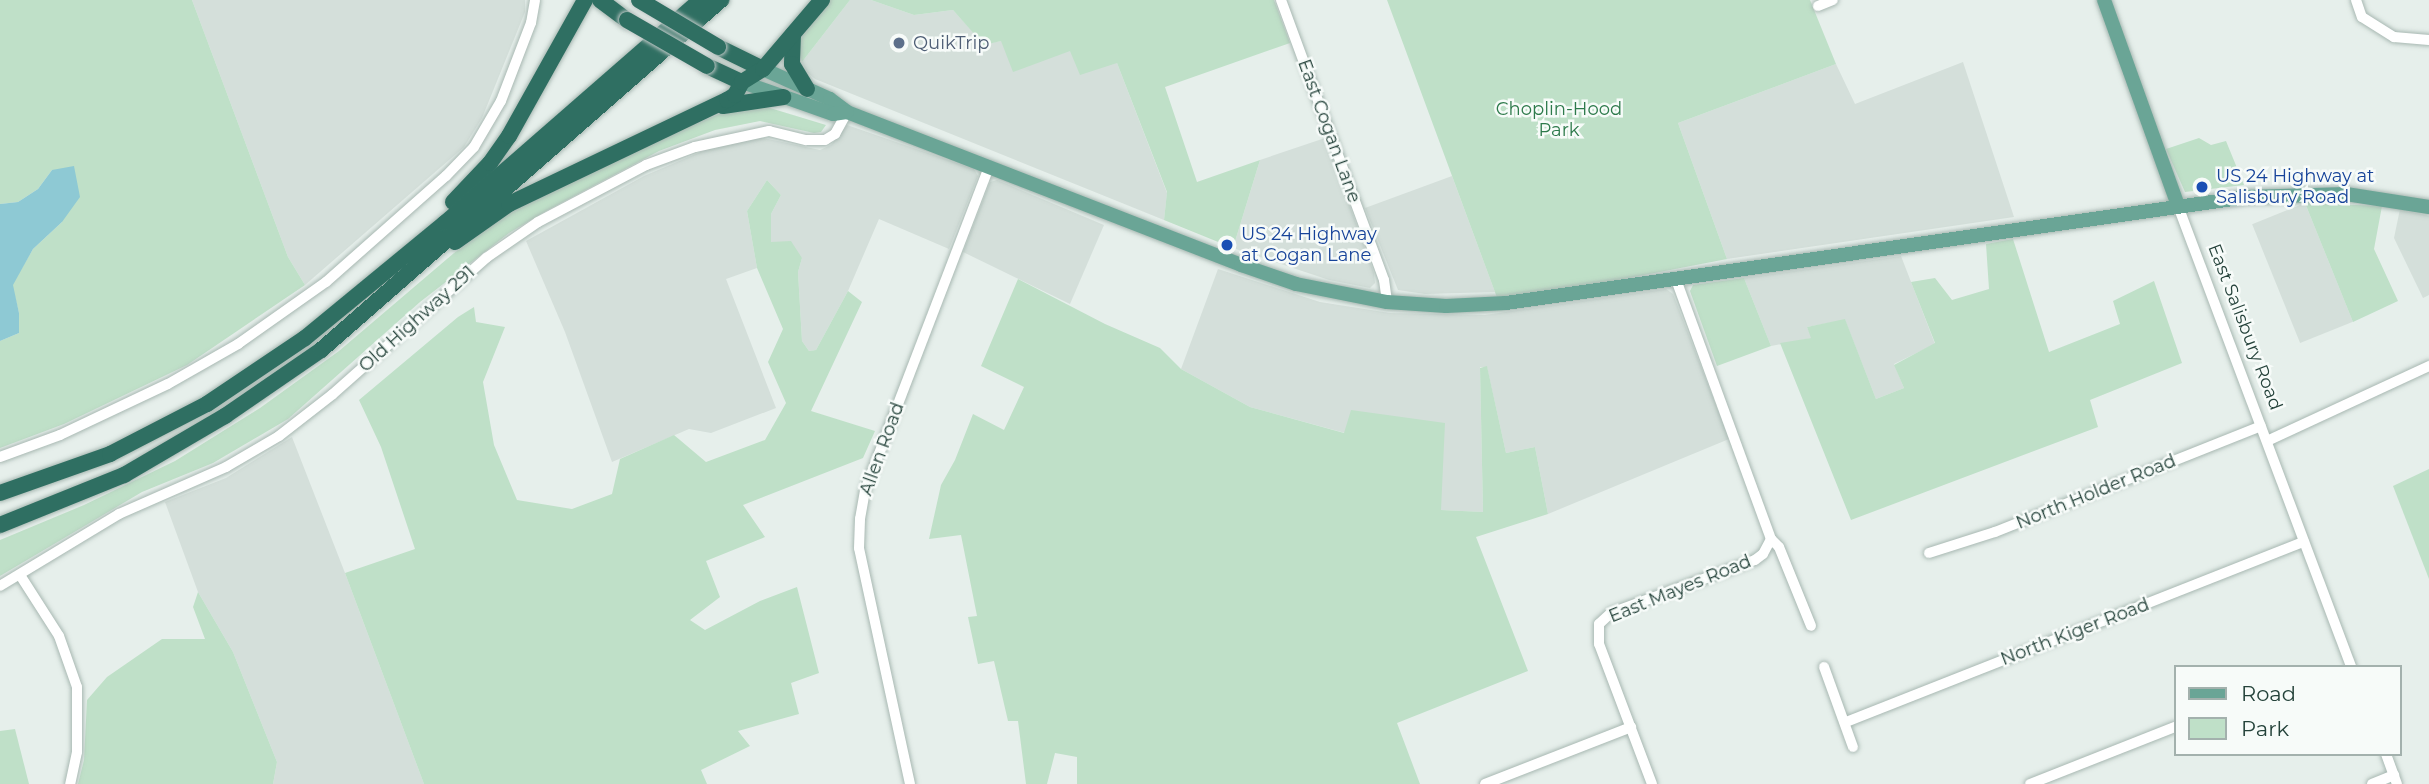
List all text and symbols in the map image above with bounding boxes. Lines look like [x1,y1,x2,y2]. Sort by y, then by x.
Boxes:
place label: QuikTrip [913,32,989,54]
marker: QuikTrip [891,35,907,51]
street label: East Cogan Lane [1293,56,1365,206]
park label: Choplin-Hood Park [1496,99,1622,142]
place label: US 24 Highway at Salisbury Road [2216,166,2374,208]
marker: US 24 Highway at Salisbury Road [2194,179,2210,195]
place label: US 24 Highway at Cogan Lane [1241,224,1377,266]
marker: US 24 Highway at Cogan Lane [1219,237,1235,253]
street label: East Salisbury Road [2203,241,2287,413]
street label: Old Highway 291 [355,261,479,377]
street label: Allen Road [855,400,909,498]
street label: North Holder Road [2013,450,2179,534]
street label: East Mayes Road [1606,551,1754,627]
street label: North Kiger Road [1998,594,2152,670]
legend [2174,665,2401,756]
text: Road [2241,681,2296,706]
text: Park [2241,716,2289,741]

